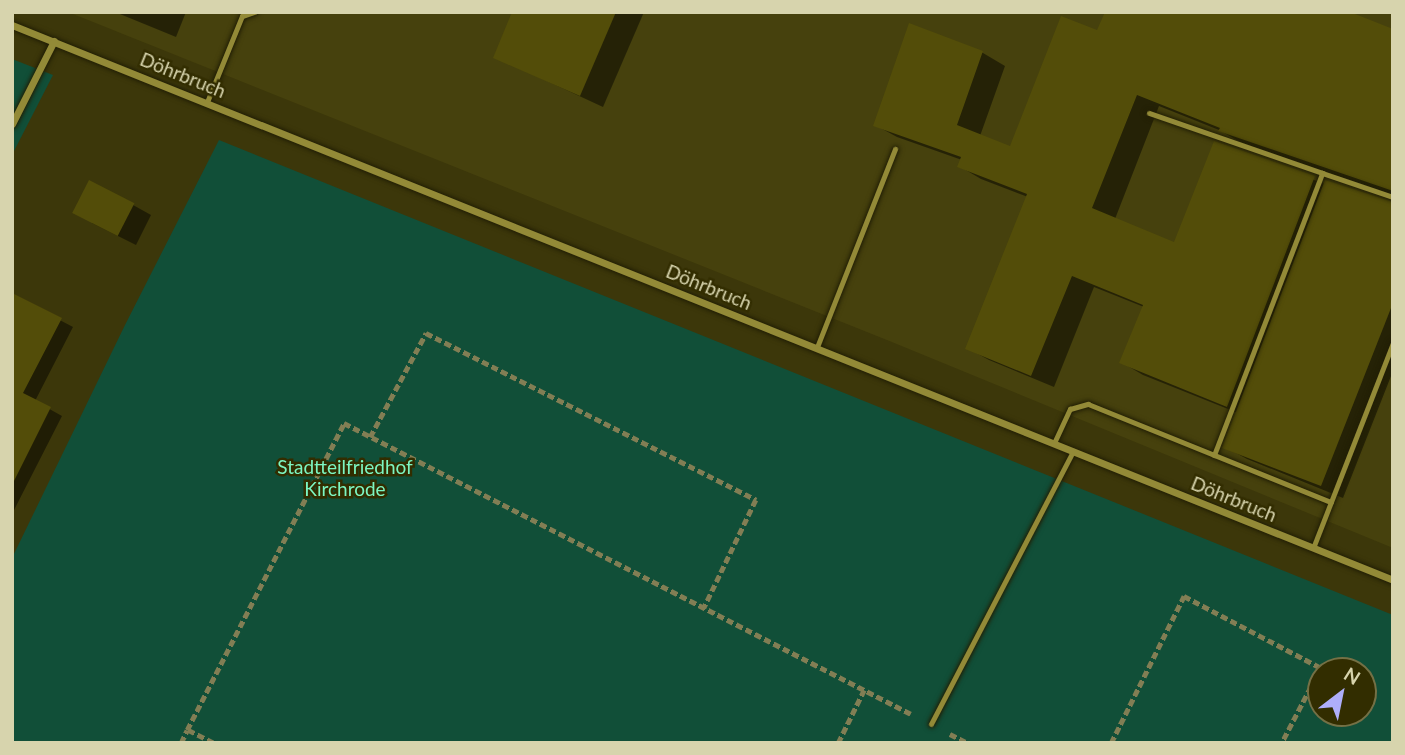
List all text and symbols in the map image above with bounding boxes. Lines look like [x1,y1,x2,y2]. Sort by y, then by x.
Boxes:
street label: Döhrbruch [137,47,229,103]
street label: Döhrbruch [663,259,755,315]
park label: Stadtteilfriedhof Kirchrode [277,456,413,500]
street label: Döhrbruch [1188,471,1280,527]
north arrow [1307,657,1377,727]
text: N [1340,662,1365,689]

